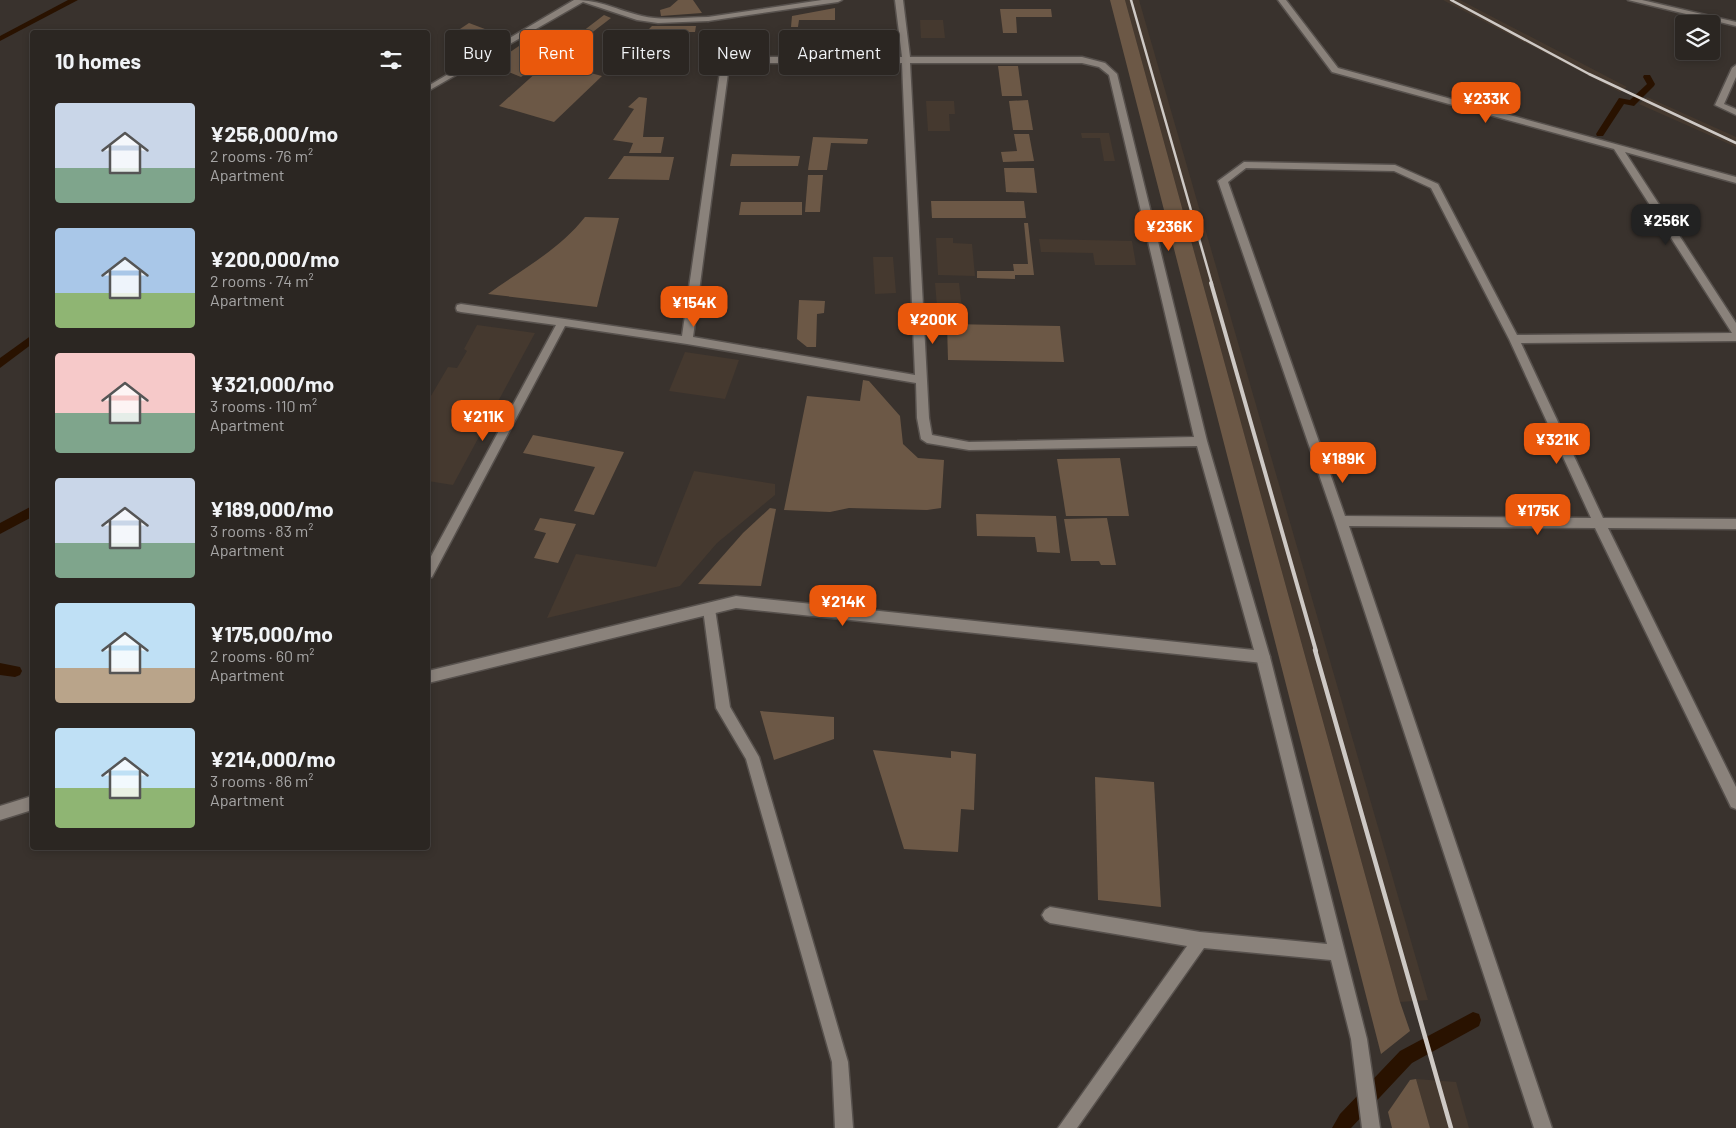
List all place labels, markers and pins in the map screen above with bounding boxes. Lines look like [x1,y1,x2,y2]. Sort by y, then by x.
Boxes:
pin: ¥233K [1451,82,1521,124]
pin: ¥256K [1631,204,1701,246]
pin: ¥236K [1134,210,1204,252]
pin: ¥154K [659,286,729,328]
pin: ¥200K [898,302,968,345]
pin: ¥211K [448,400,518,442]
pin: ¥321K [1522,422,1592,465]
pin: ¥189K [1308,442,1378,484]
pin: ¥175K [1503,494,1573,536]
pin: ¥214K [808,584,878,627]

